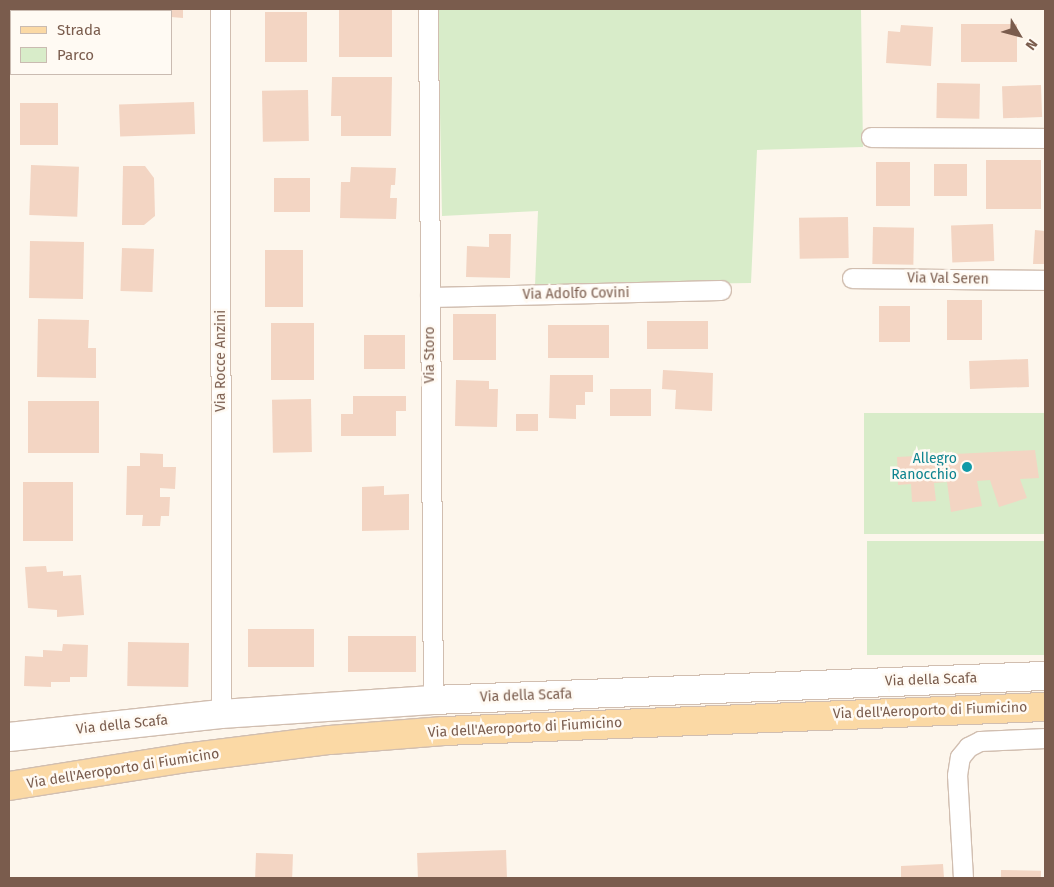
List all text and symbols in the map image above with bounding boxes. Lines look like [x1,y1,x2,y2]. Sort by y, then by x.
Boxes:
legend [10,10,172,75]
north arrow [994,10,1044,60]
text: Strada [57,21,101,39]
text: N [1022,35,1041,53]
text: Parco [57,46,94,64]
street label: Via Val Seren [907,270,989,288]
street label: Via Adolfo Covini [522,285,630,303]
street label: Via Rocce Anzini [213,310,229,412]
street label: Via Storo [422,327,438,383]
place label: Allegro Ranocchio [891,451,957,484]
marker: Allegro Ranocchio [961,461,973,473]
street label: Via della Scafa [885,670,977,690]
street label: Via della Scafa [480,686,572,706]
street label: Via dell'Aeroporto di Fiumicino [832,699,1028,723]
street label: Via della Scafa [75,712,169,738]
street label: Via dell'Aeroporto di Fiumicino [427,715,623,741]
street label: Via dell'Aeroporto di Fiumicino [26,745,220,793]

